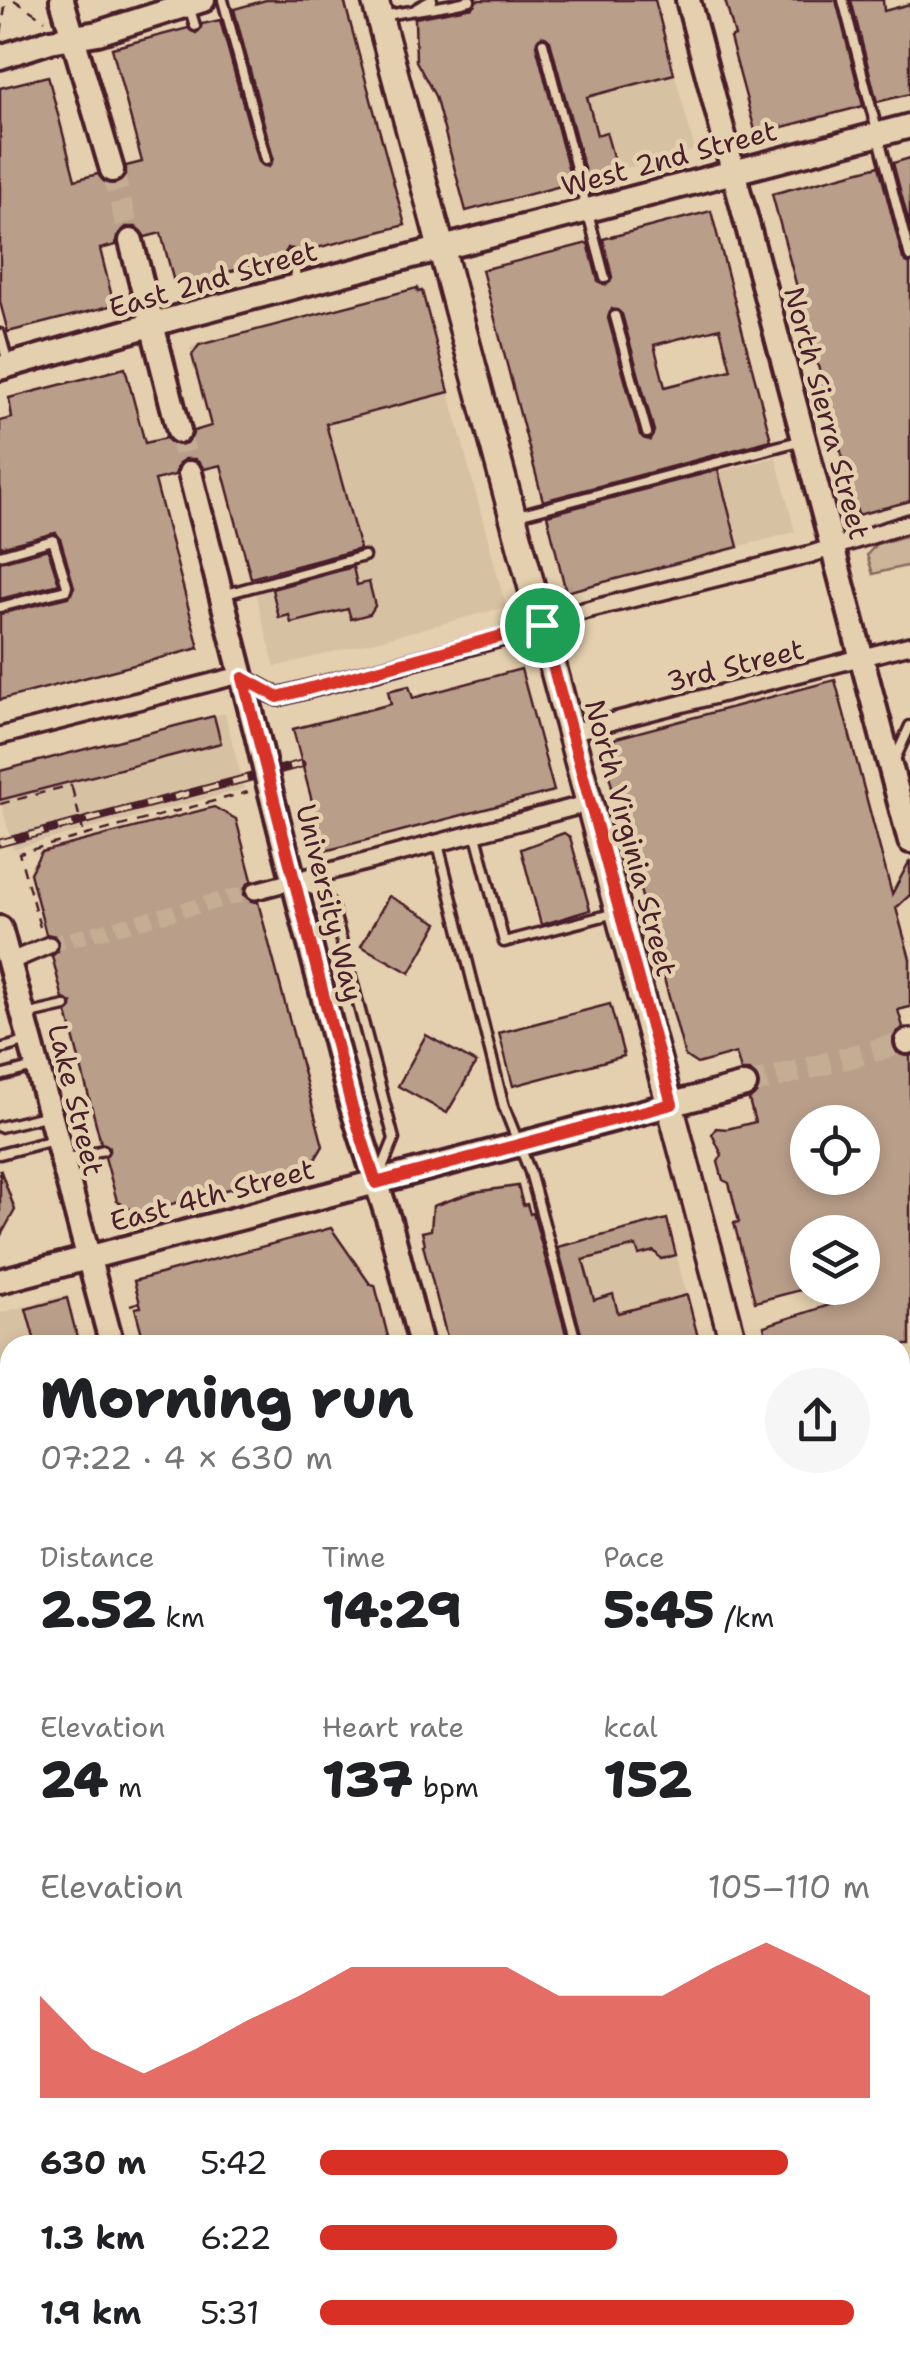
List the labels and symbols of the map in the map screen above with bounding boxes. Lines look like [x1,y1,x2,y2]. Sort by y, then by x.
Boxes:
street label: West 2nd Street [557,111,781,205]
street label: East 2nd Street [105,231,321,327]
street label: North Sierra Street [775,282,879,544]
pin [500,583,585,668]
street label: 3rd Street [662,630,808,700]
street label: North Virginia Street [576,695,686,981]
street label: University Way [287,800,373,1006]
street label: Lake Street [39,1020,113,1180]
street label: East 4th Street [106,1149,318,1241]

